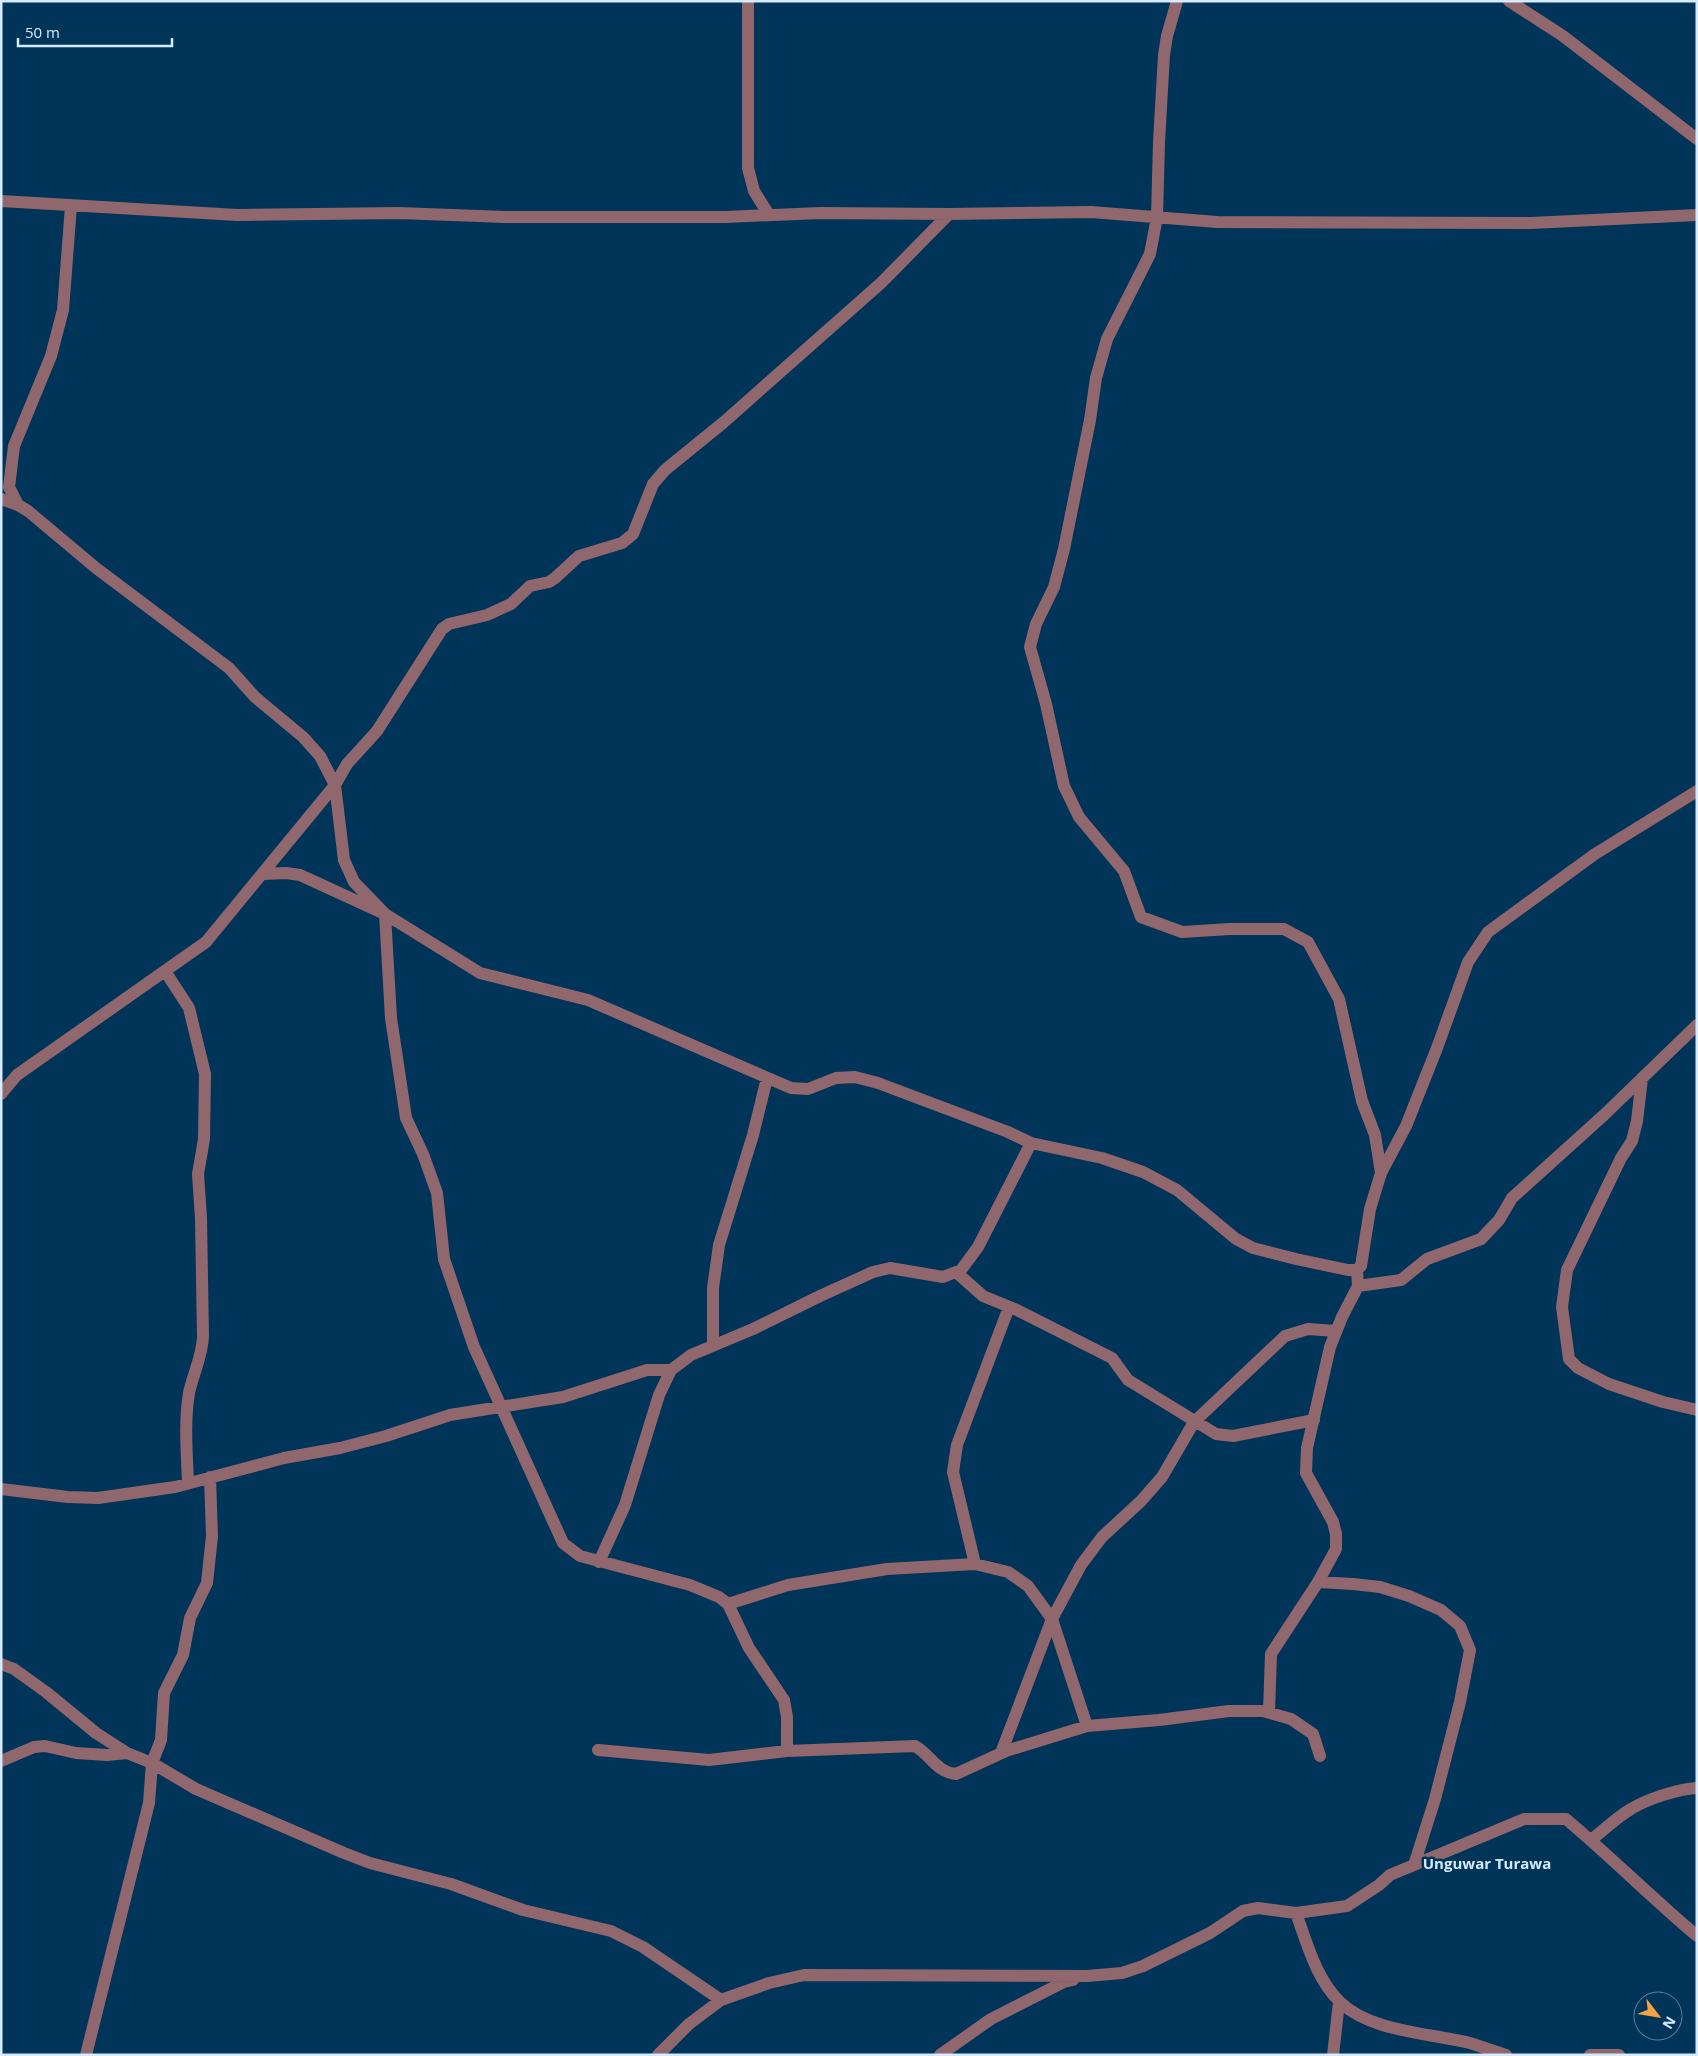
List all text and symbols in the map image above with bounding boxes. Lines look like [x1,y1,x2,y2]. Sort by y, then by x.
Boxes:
scale bar [18,15,171,47]
text: 50 m [25,22,60,42]
district label: Unguwar Turawa [1423,1853,1551,1873]
north arrow [1633,1991,1683,2041]
text: N [1658,2013,1681,2033]

